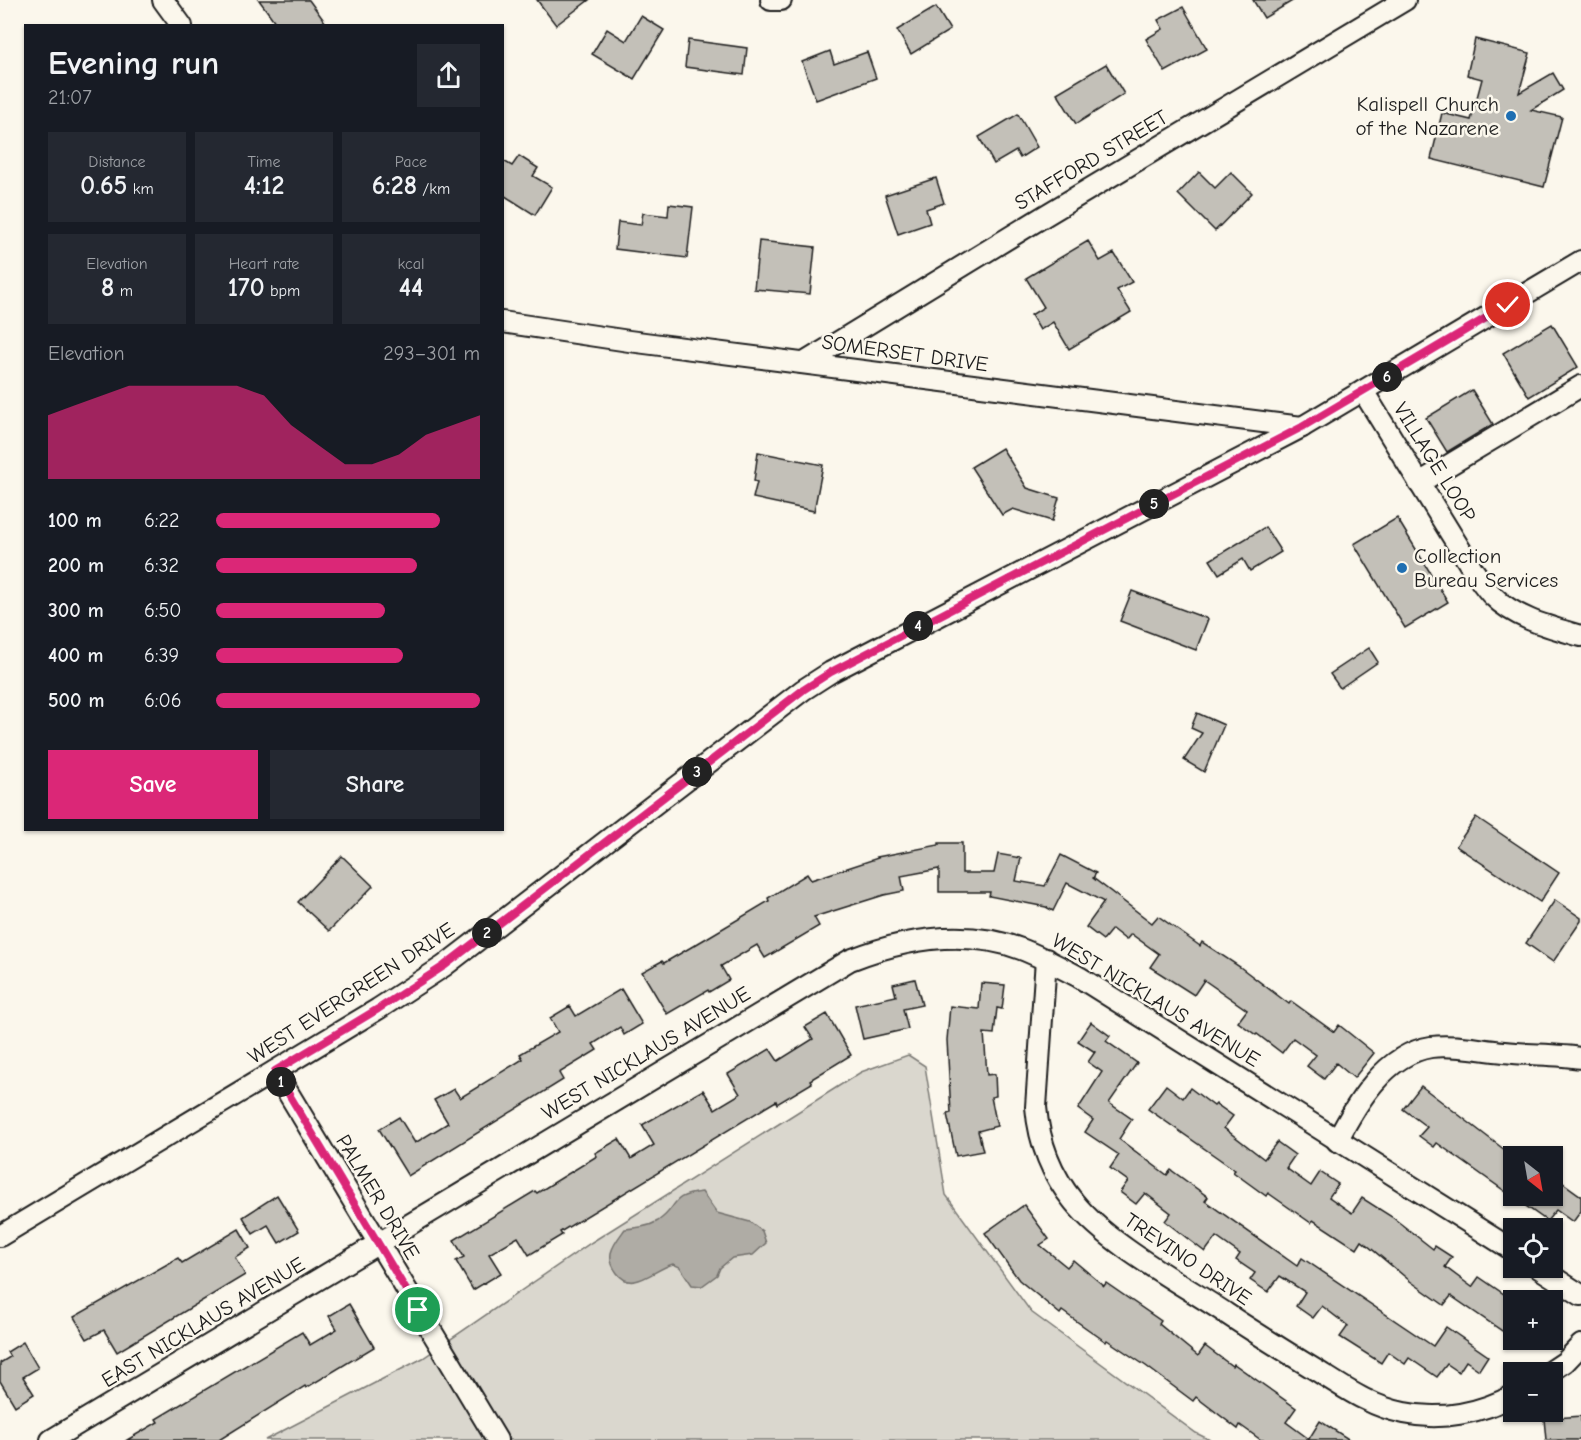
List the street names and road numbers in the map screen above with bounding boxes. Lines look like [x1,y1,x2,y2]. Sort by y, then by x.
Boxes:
street label: STAFFORD STREET [1010,105,1172,215]
street label: SOMERSET DRIVE [820,329,990,377]
street label: VILLAGE LOOP [1389,398,1481,526]
street label: WEST EVERGREEN DRIVE [243,917,459,1069]
street label: WEST NICKLAUS AVENUE [1048,928,1264,1072]
street label: WEST NICKLAUS AVENUE [538,981,754,1125]
street label: PALMER DRIVE [331,1130,425,1264]
street label: TREVINO DRIVE [1120,1208,1256,1310]
street label: EAST NICKLAUS AVENUE [97,1252,309,1392]

